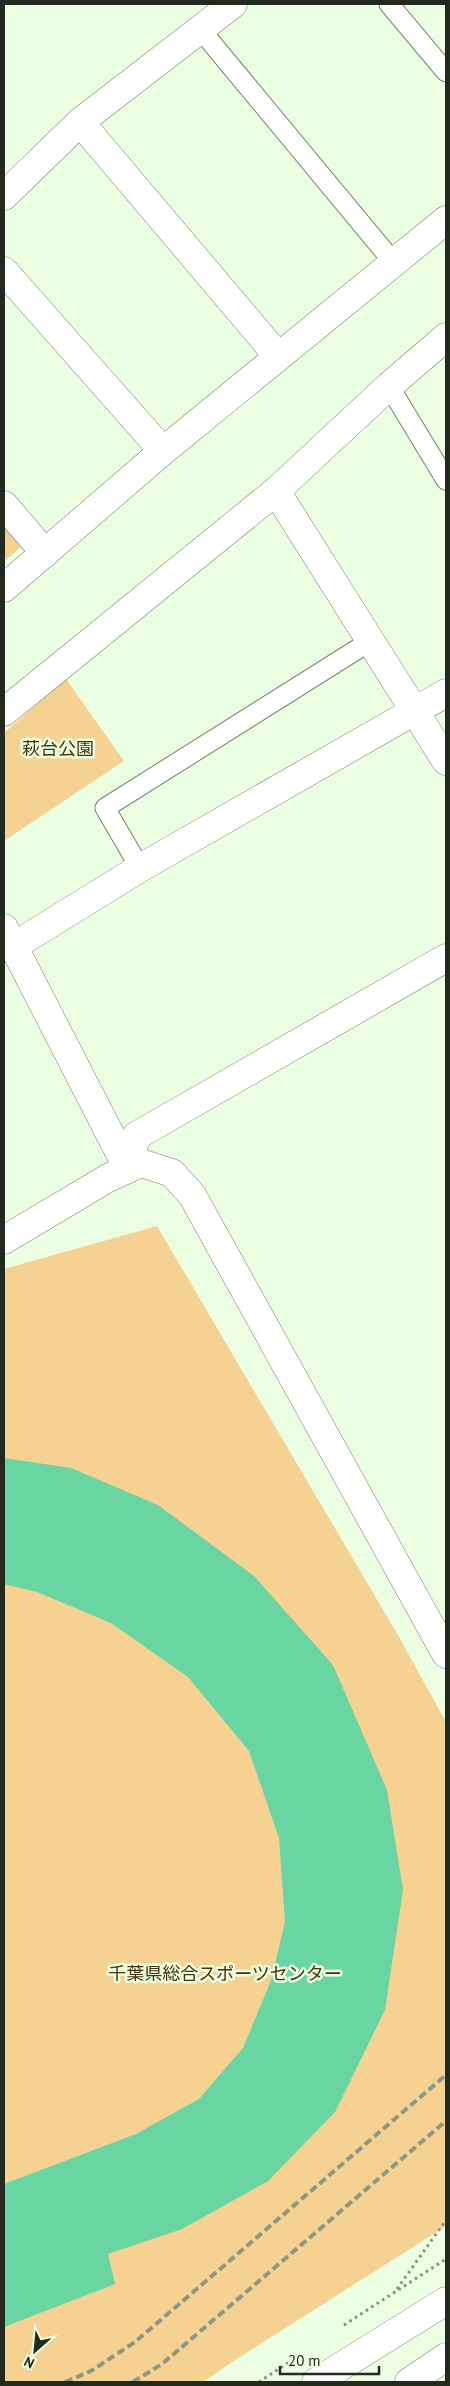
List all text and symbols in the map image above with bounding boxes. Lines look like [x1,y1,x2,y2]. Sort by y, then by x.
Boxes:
park label: 萩台公園 [22,737,94,760]
park label: 千葉県総合スポーツセンター [108,1962,342,1985]
north arrow [10,2326,60,2376]
scale bar [280,2344,379,2376]
text: 20 m [288,2351,321,2370]
text: N [21,2352,37,2373]

